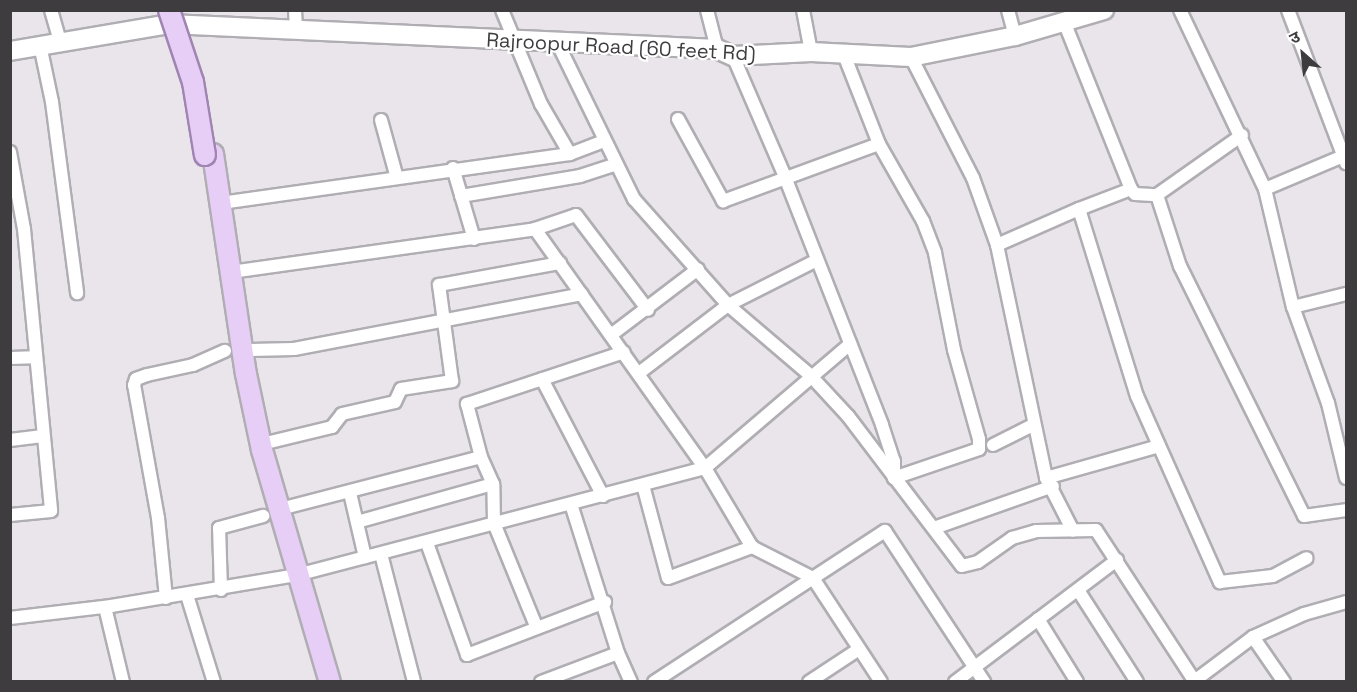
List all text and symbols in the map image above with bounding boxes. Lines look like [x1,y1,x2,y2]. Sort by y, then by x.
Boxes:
north arrow [1273,24,1333,84]
text: उ [1286,26,1304,49]
street label: Rajroopur Road (60 feet Rd) [486,28,756,66]

